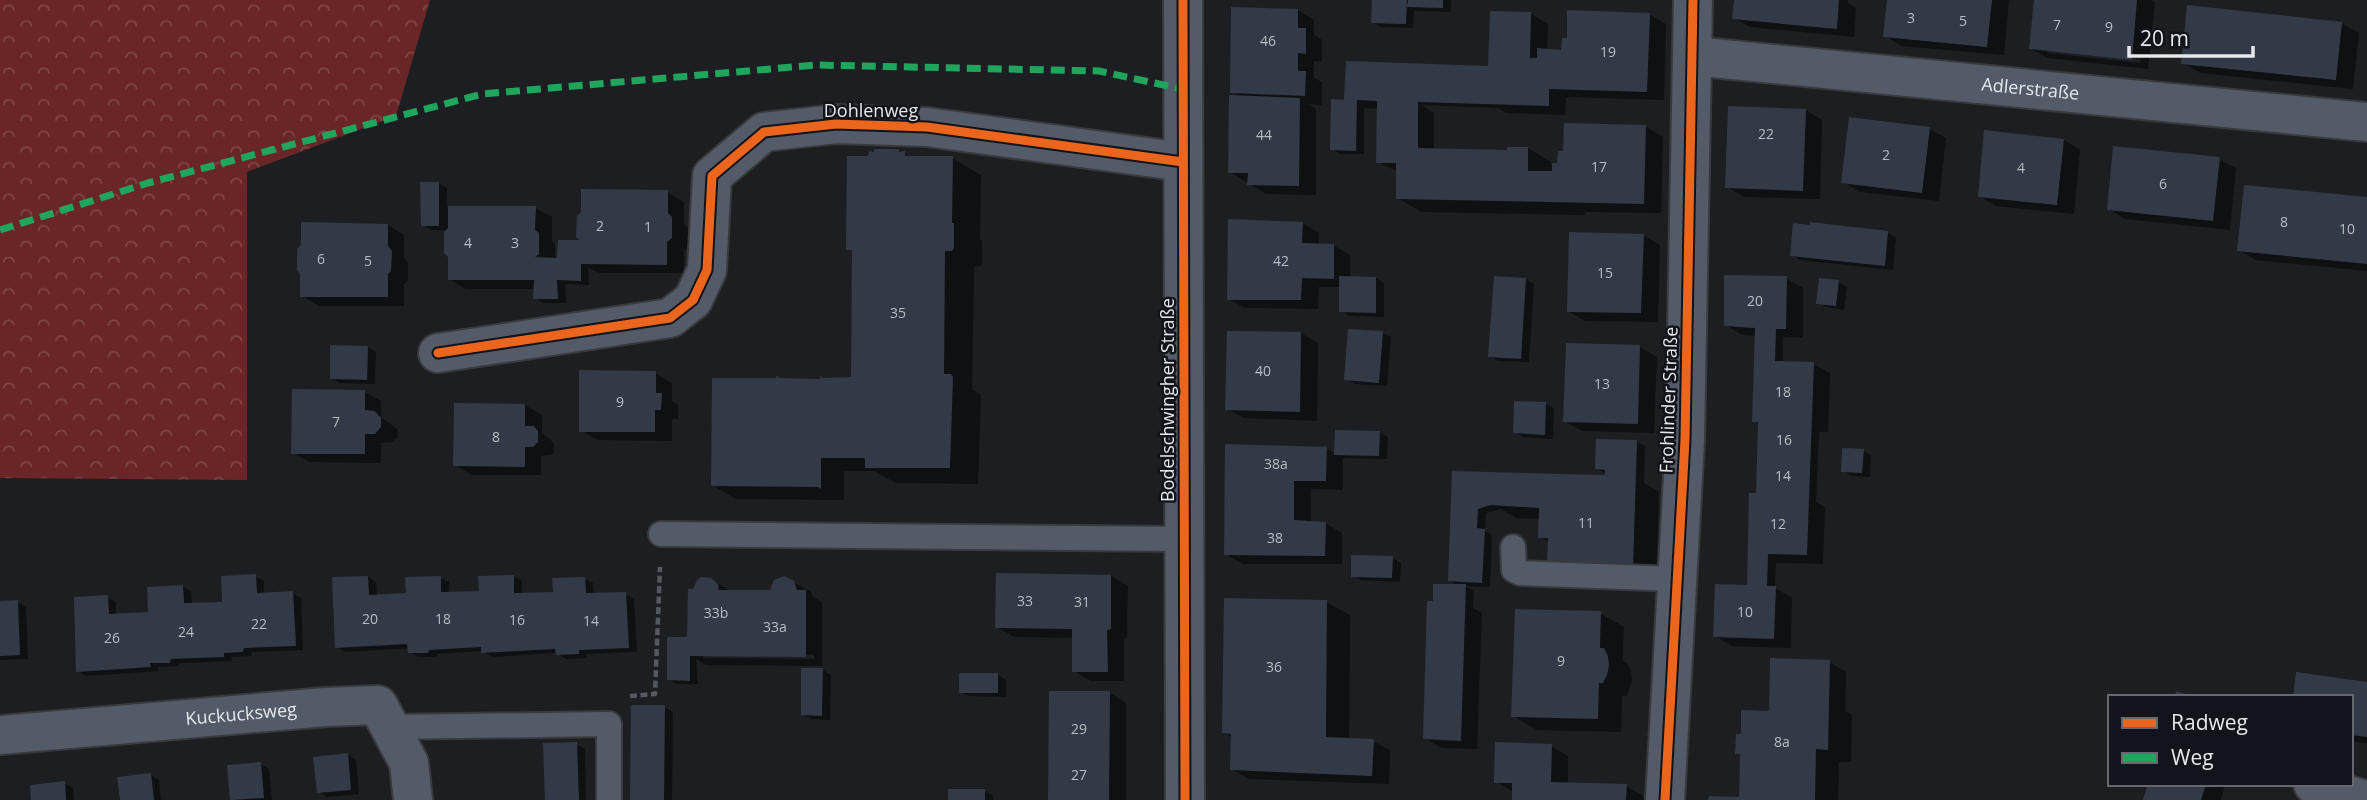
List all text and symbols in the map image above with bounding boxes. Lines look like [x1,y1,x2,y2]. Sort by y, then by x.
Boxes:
house number: 3 [1907,8,1915,27]
house number: 5 [1959,11,1967,30]
scale bar [2129,14,2253,58]
house number: 7 [2053,15,2061,34]
house number: 9 [2105,17,2113,36]
text: 20 m [2140,24,2189,52]
house number: 46 [1260,31,1276,50]
house number: 19 [1600,42,1616,61]
street label: Adlerstraße [1980,71,2080,105]
street label: Dohlenweg [824,98,918,122]
house number: 22 [1758,124,1774,143]
house number: 44 [1256,125,1272,144]
house number: 2 [1882,145,1890,164]
house number: 17 [1591,157,1607,176]
house number: 4 [2017,158,2025,177]
house number: 6 [2159,174,2167,193]
house number: 8 [2280,212,2288,231]
house number: 2 [596,216,604,235]
house number: 1 [644,217,652,236]
house number: 10 [2339,219,2355,238]
house number: 4 [464,233,472,252]
house number: 3 [511,233,519,252]
house number: 6 [317,249,325,268]
house number: 5 [364,251,372,270]
house number: 42 [1273,251,1289,270]
house number: 15 [1597,263,1613,282]
house number: 20 [1747,291,1763,310]
street label: Bodelschwingher Straße [1155,298,1179,502]
house number: 35 [890,303,906,322]
street label: Frohlinder Straße [1653,326,1683,474]
house number: 40 [1255,361,1271,380]
house number: 13 [1594,374,1610,393]
house number: 18 [1775,382,1791,401]
house number: 9 [616,392,624,411]
house number: 7 [332,412,340,431]
house number: 8 [492,427,500,446]
house number: 16 [1776,430,1792,449]
house number: 38a [1264,454,1288,473]
house number: 14 [1775,466,1791,485]
house number: 11 [1578,513,1594,532]
house number: 12 [1770,514,1786,533]
house number: 38 [1267,528,1283,547]
house number: 33 [1017,591,1033,610]
house number: 31 [1074,592,1090,611]
house number: 10 [1737,602,1753,621]
house number: 33b [704,603,728,622]
house number: 20 [362,609,378,628]
house number: 18 [435,609,451,628]
house number: 16 [509,610,525,629]
house number: 14 [583,611,599,630]
house number: 22 [251,614,267,633]
house number: 33a [763,617,787,636]
house number: 24 [178,622,194,641]
house number: 26 [104,628,120,647]
house number: 9 [1557,651,1565,670]
house number: 36 [1266,657,1282,676]
legend [2108,695,2353,786]
street label: Kuckucksweg [184,697,298,730]
text: Radweg [2171,708,2248,736]
house number: 29 [1071,719,1087,738]
house number: 8a [1774,732,1790,751]
text: Weg [2171,743,2214,771]
house number: 27 [1071,765,1087,784]

